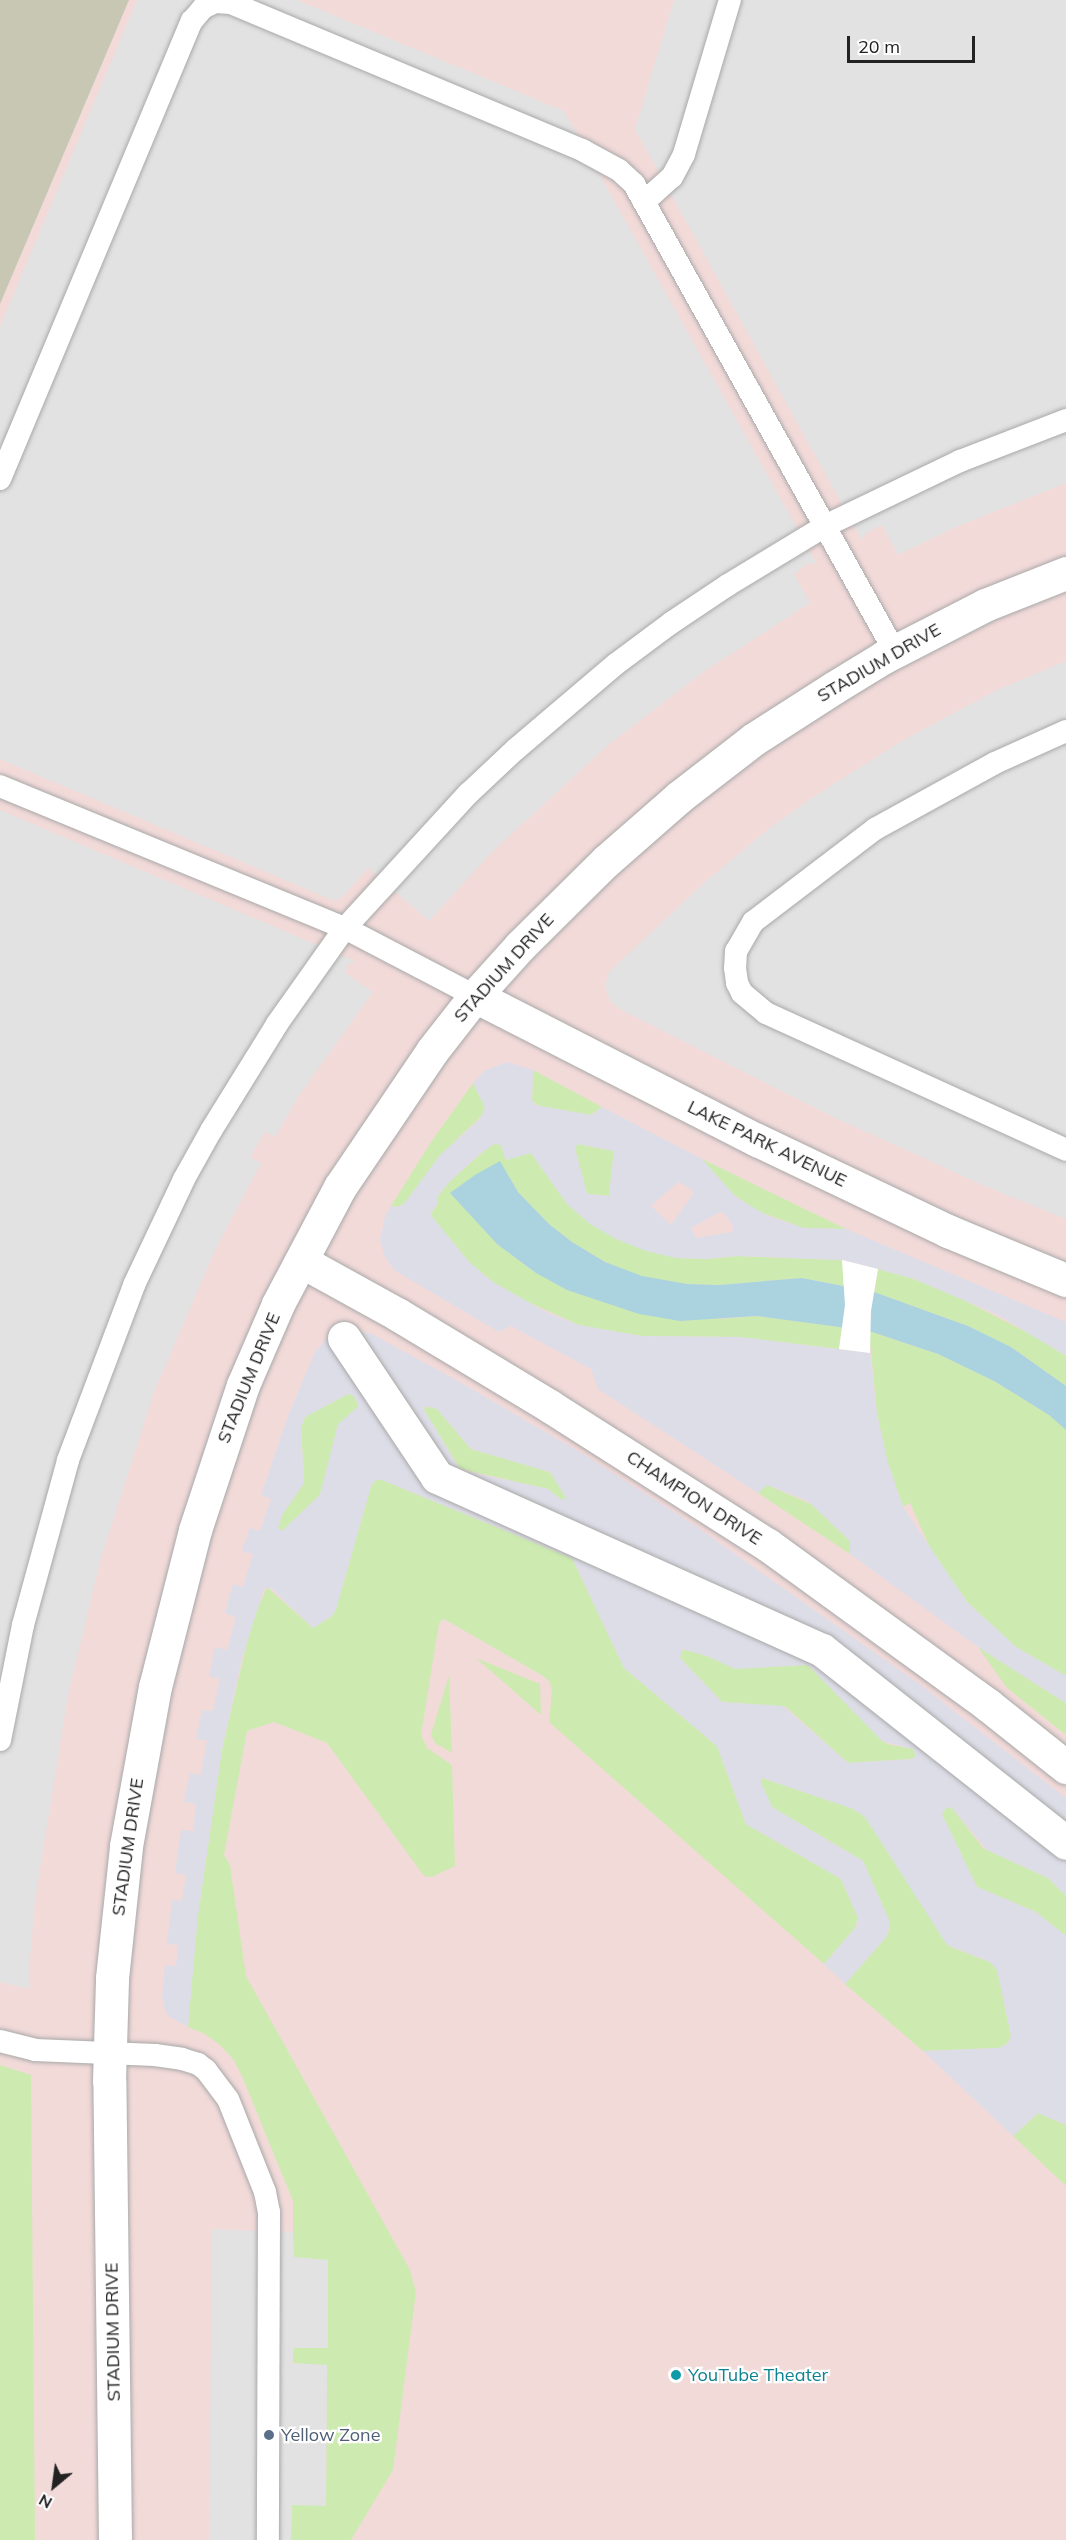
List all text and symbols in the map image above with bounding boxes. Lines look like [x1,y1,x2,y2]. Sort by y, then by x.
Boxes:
scale bar [850,24,978,62]
text: 20 m [858,35,900,58]
street label: STADIUM DRIVE [814,619,944,707]
street label: STADIUM DRIVE [450,909,558,1027]
street label: LAKE PARK AVENUE [684,1096,850,1192]
street label: STADIUM DRIVE [213,1310,285,1446]
street label: CHAMPION DRIVE [622,1446,766,1550]
street label: STADIUM DRIVE [108,1777,148,1917]
street label: STADIUM DRIVE [101,2262,125,2402]
place label: YouTube Theater [688,2364,828,2386]
marker: YouTube Theater [669,2368,683,2382]
place label: Yellow Zone [281,2424,380,2446]
marker: Yellow Zone [262,2428,276,2442]
north arrow [24,2456,84,2516]
text: N [35,2490,55,2513]

